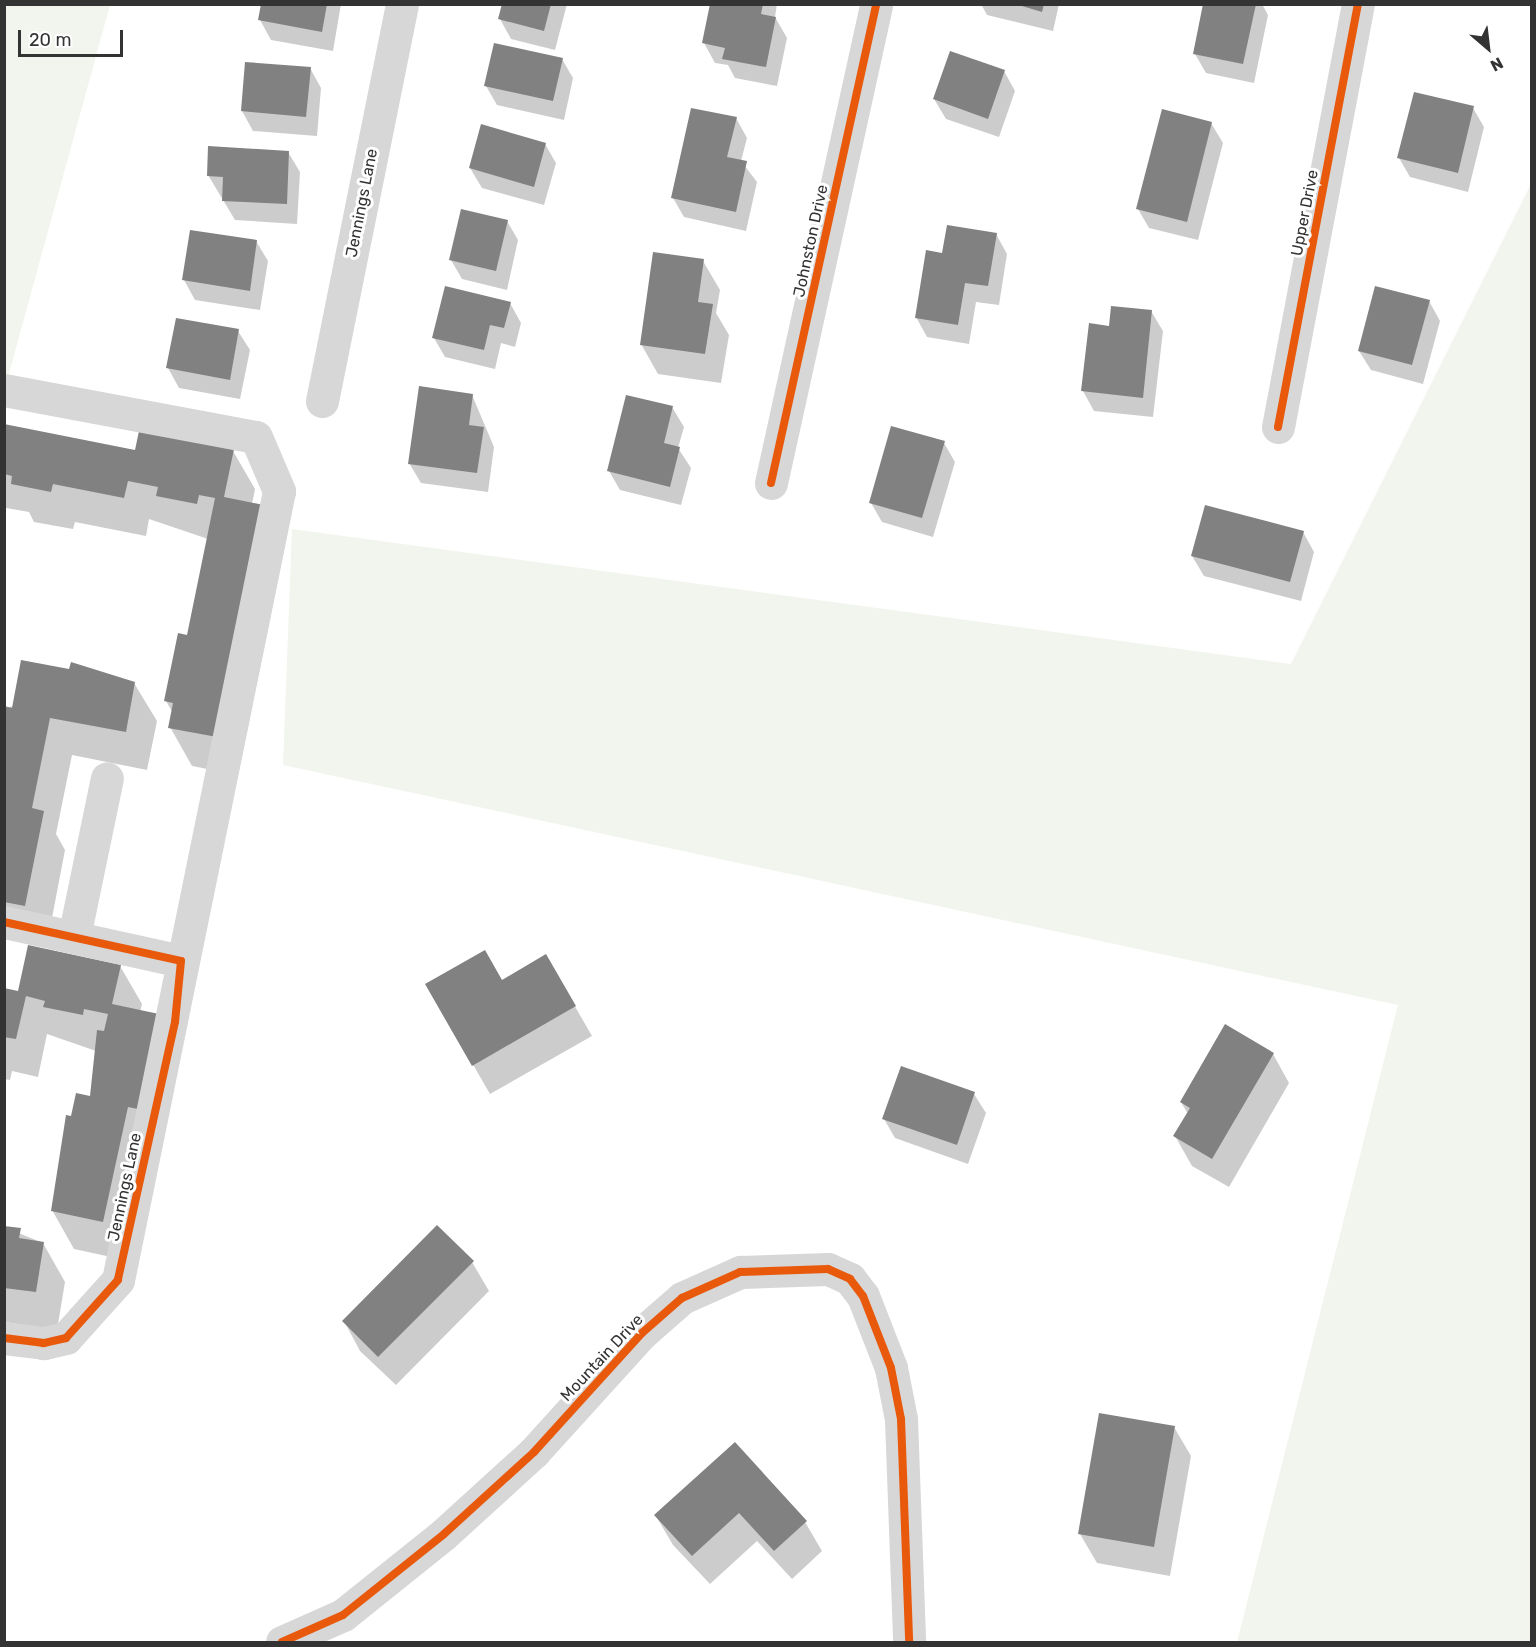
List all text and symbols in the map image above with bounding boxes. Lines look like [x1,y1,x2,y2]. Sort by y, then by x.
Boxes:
scale bar [21,18,126,56]
north arrow [1458,18,1518,78]
text: 20 m [29,29,71,51]
text: N [1487,53,1506,75]
street label: Jennings Lane [342,147,382,259]
street label: Upper Drive [1287,168,1323,258]
street label: Johnston Drive [790,183,832,299]
street label: Jennings Lane [104,1131,146,1243]
street label: Mountain Drive [557,1310,647,1406]

